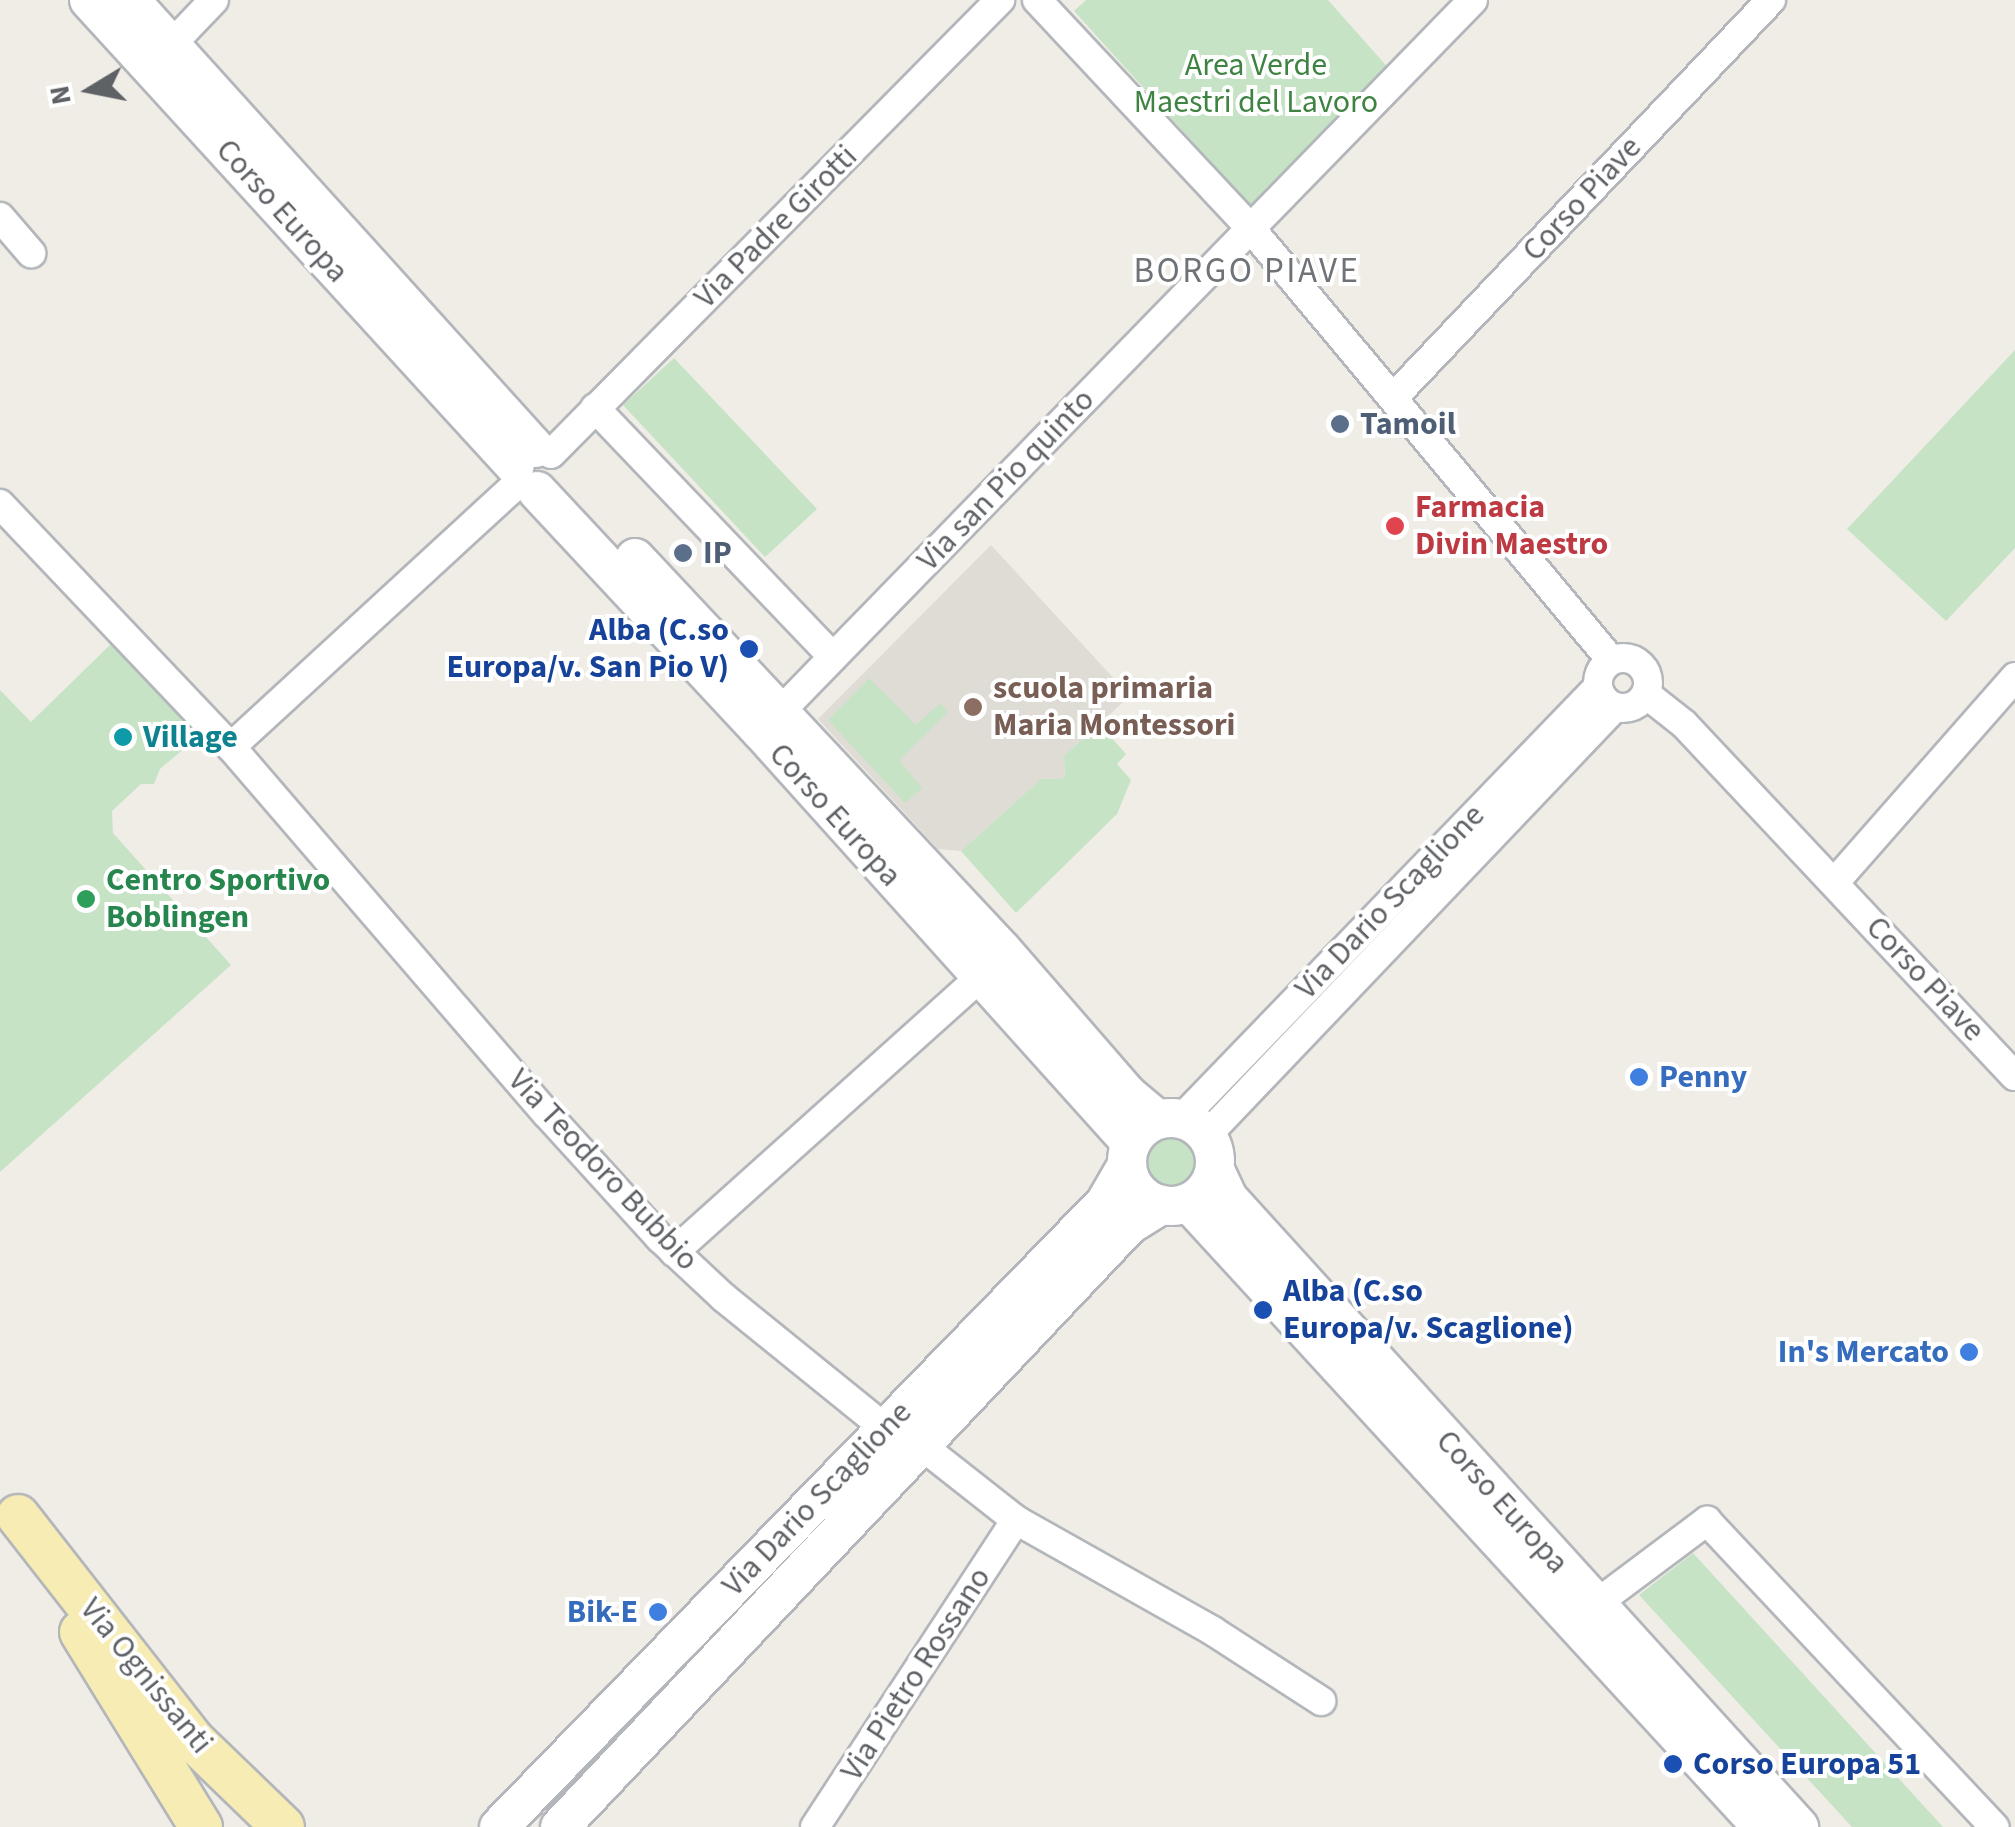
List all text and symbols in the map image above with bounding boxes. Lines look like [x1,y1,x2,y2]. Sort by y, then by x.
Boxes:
north arrow [40,40,140,140]
park label: Area Verde Maestri del Lavoro [1134,47,1378,122]
text: N [39,83,82,108]
street label: Corso Piave [1515,129,1649,269]
street label: Corso Europa [208,131,356,291]
street label: Via Padre Girotti [687,138,865,316]
district label: BORGO PIAVE [1133,250,1361,292]
street label: Via san Pio quinto [909,381,1103,579]
place label: Tamoil [1360,405,1456,443]
marker: Tamoil [1329,413,1351,435]
place label: Farmacia Divin Maestro [1415,489,1608,564]
marker: Farmacia Divin Maestro [1384,515,1406,537]
place label: IP [703,534,732,572]
marker: IP [672,542,694,564]
place label: Alba (C.so Europa/v. San Pio V) [446,612,729,687]
marker: Alba (C.so Europa/v. San Pio V) [738,638,760,660]
place label: scuola primaria Maria Montessori [993,670,1235,745]
marker: scuola primaria Maria Montessori [962,696,984,718]
place label: Village [143,718,238,756]
marker: Village [112,726,134,748]
street label: Corso Europa [761,735,909,895]
street label: Via Dario Scaglione [1287,797,1493,1007]
place label: Centro Sportivo Boblingen [106,862,330,937]
marker: Centro Sportivo Boblingen [75,888,97,910]
street label: Corso Piave [1858,909,1992,1049]
place label: Penny [1659,1058,1747,1096]
street label: Via Teodoro Bubbio [500,1061,706,1279]
marker: Penny [1628,1066,1650,1088]
place label: Alba (C.so Europa/v. Scaglione) [1283,1273,1573,1348]
marker: Alba (C.so Europa/v. Scaglione) [1252,1299,1274,1321]
place label: In's Mercato [1778,1333,1949,1371]
marker: In's Mercato [1958,1341,1980,1363]
street label: Via Dario Scaglione [714,1394,920,1604]
street label: Corso Europa [1428,1422,1576,1582]
street label: Via Pietro Rossano [833,1560,999,1788]
street label: Via Ognissanti [72,1591,220,1761]
place label: Bik-E [567,1593,638,1631]
marker: Bik-E [647,1601,669,1623]
place label: Corso Europa 51 [1693,1745,1921,1783]
marker: Corso Europa 51 [1662,1753,1684,1775]

